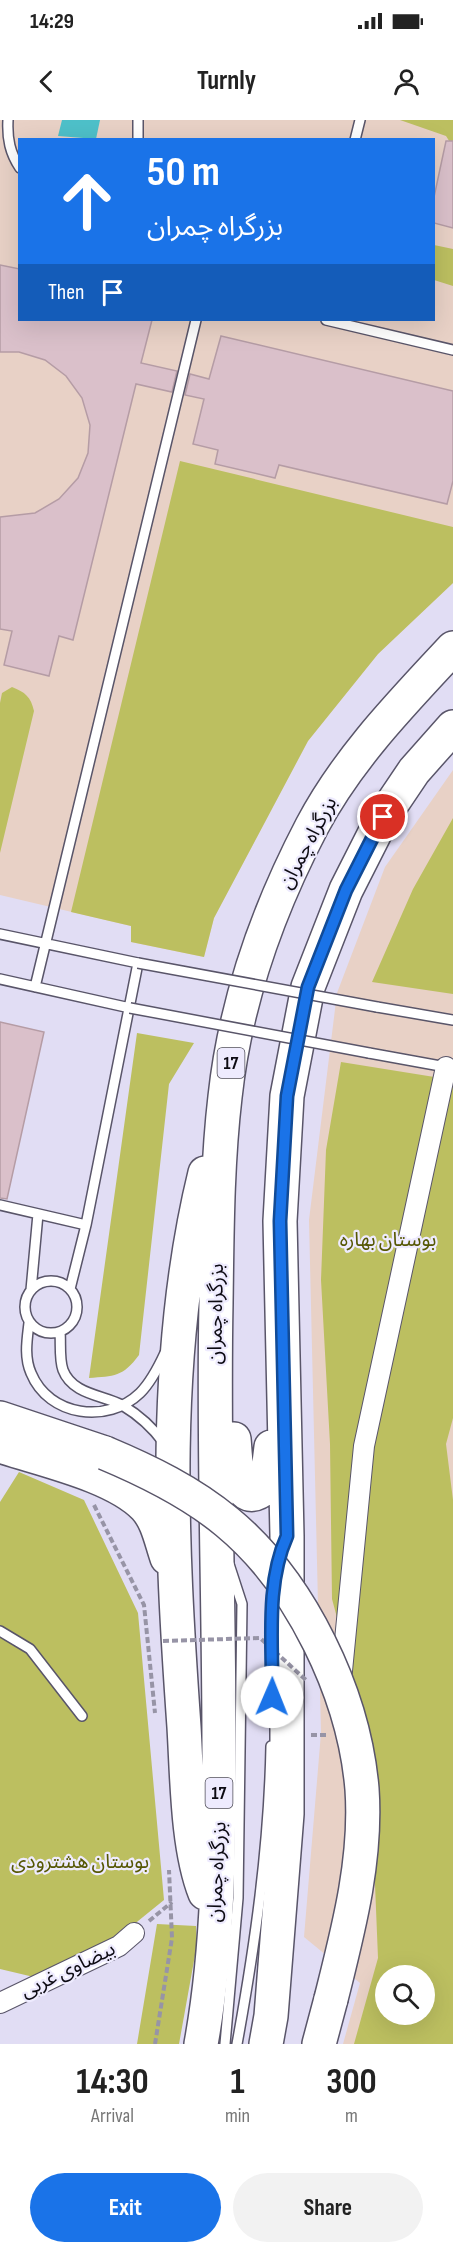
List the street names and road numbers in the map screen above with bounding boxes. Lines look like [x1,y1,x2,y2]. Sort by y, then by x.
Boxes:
street label: بزرگراه چمران [274,793,342,893]
road number: 17 [218,1048,244,1078]
street label: بزرگراه چمران [203,1263,229,1365]
road number: 17 [206,1778,232,1808]
street label: بزرگراه چمران [202,1821,232,1923]
street label: بیضاوی غربی [17,1937,119,2003]

